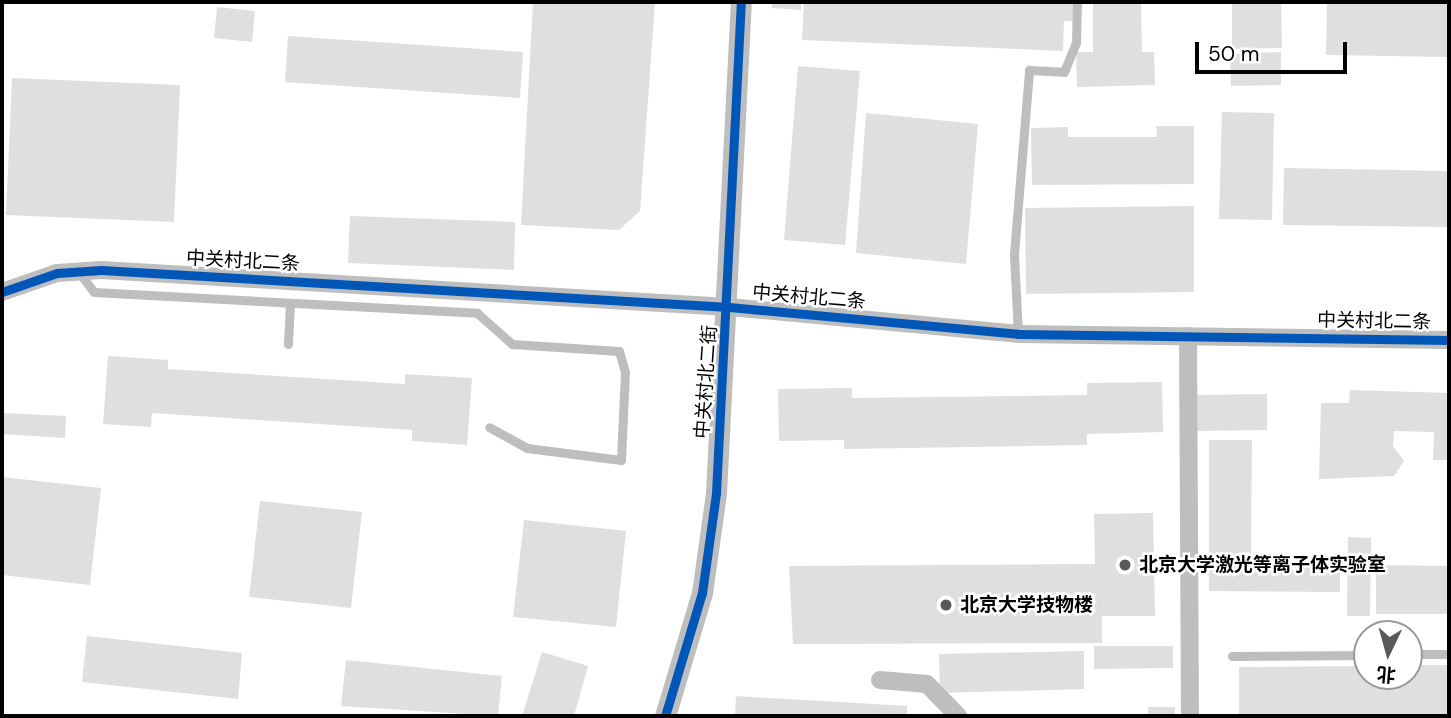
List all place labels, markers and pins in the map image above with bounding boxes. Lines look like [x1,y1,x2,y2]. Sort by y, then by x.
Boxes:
place label: 北京大学激光等离子体实验室 [1139,554,1386,576]
marker: 北京大学激光等离子体实验室 [1117,557,1133,573]
place label: 北京大学技物楼 [960,594,1093,616]
marker: 北京大学技物楼 [938,597,954,613]

